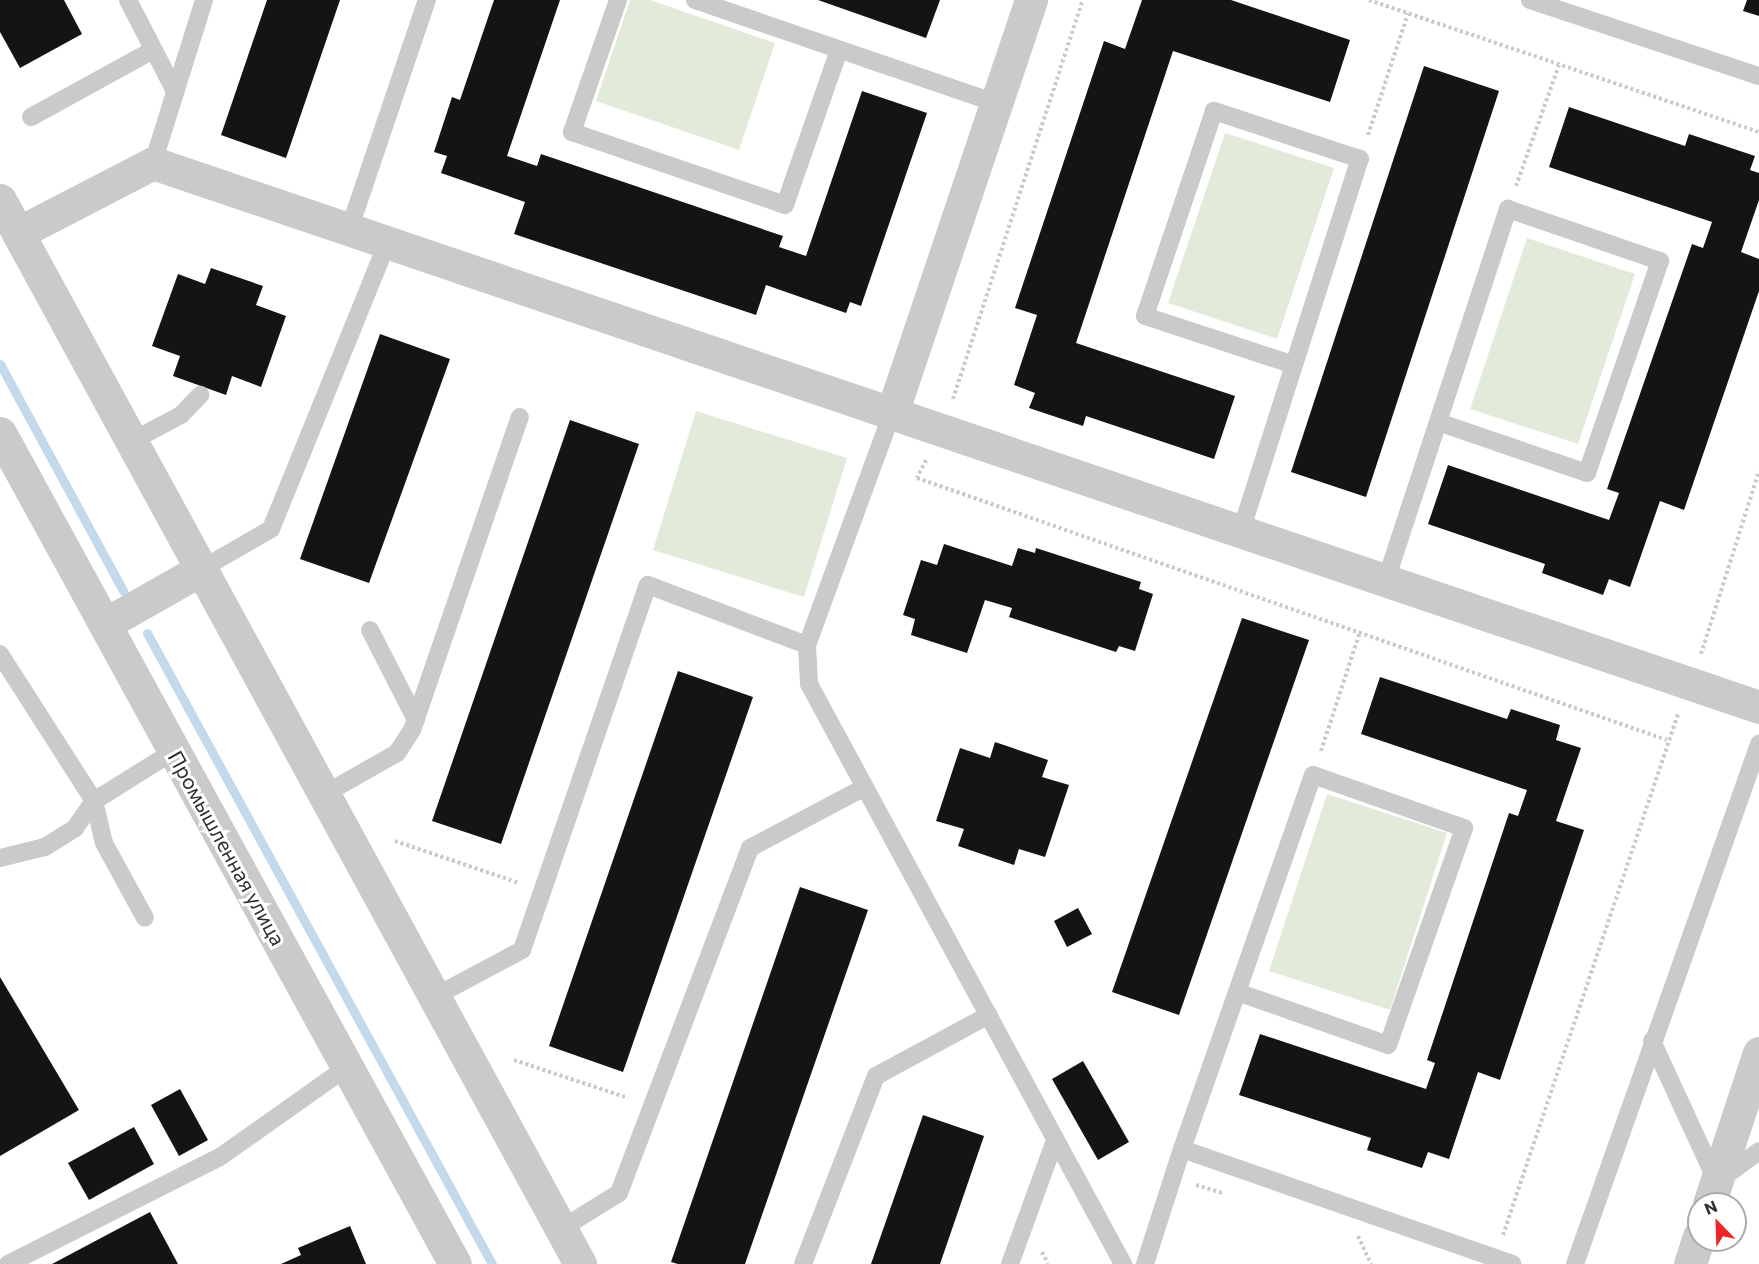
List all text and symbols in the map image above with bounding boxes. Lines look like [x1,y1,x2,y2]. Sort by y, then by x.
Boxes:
street label: Промышленная улица [163,746,291,950]
north arrow [1687,1192,1747,1252]
text: N [1701,1196,1720,1218]

